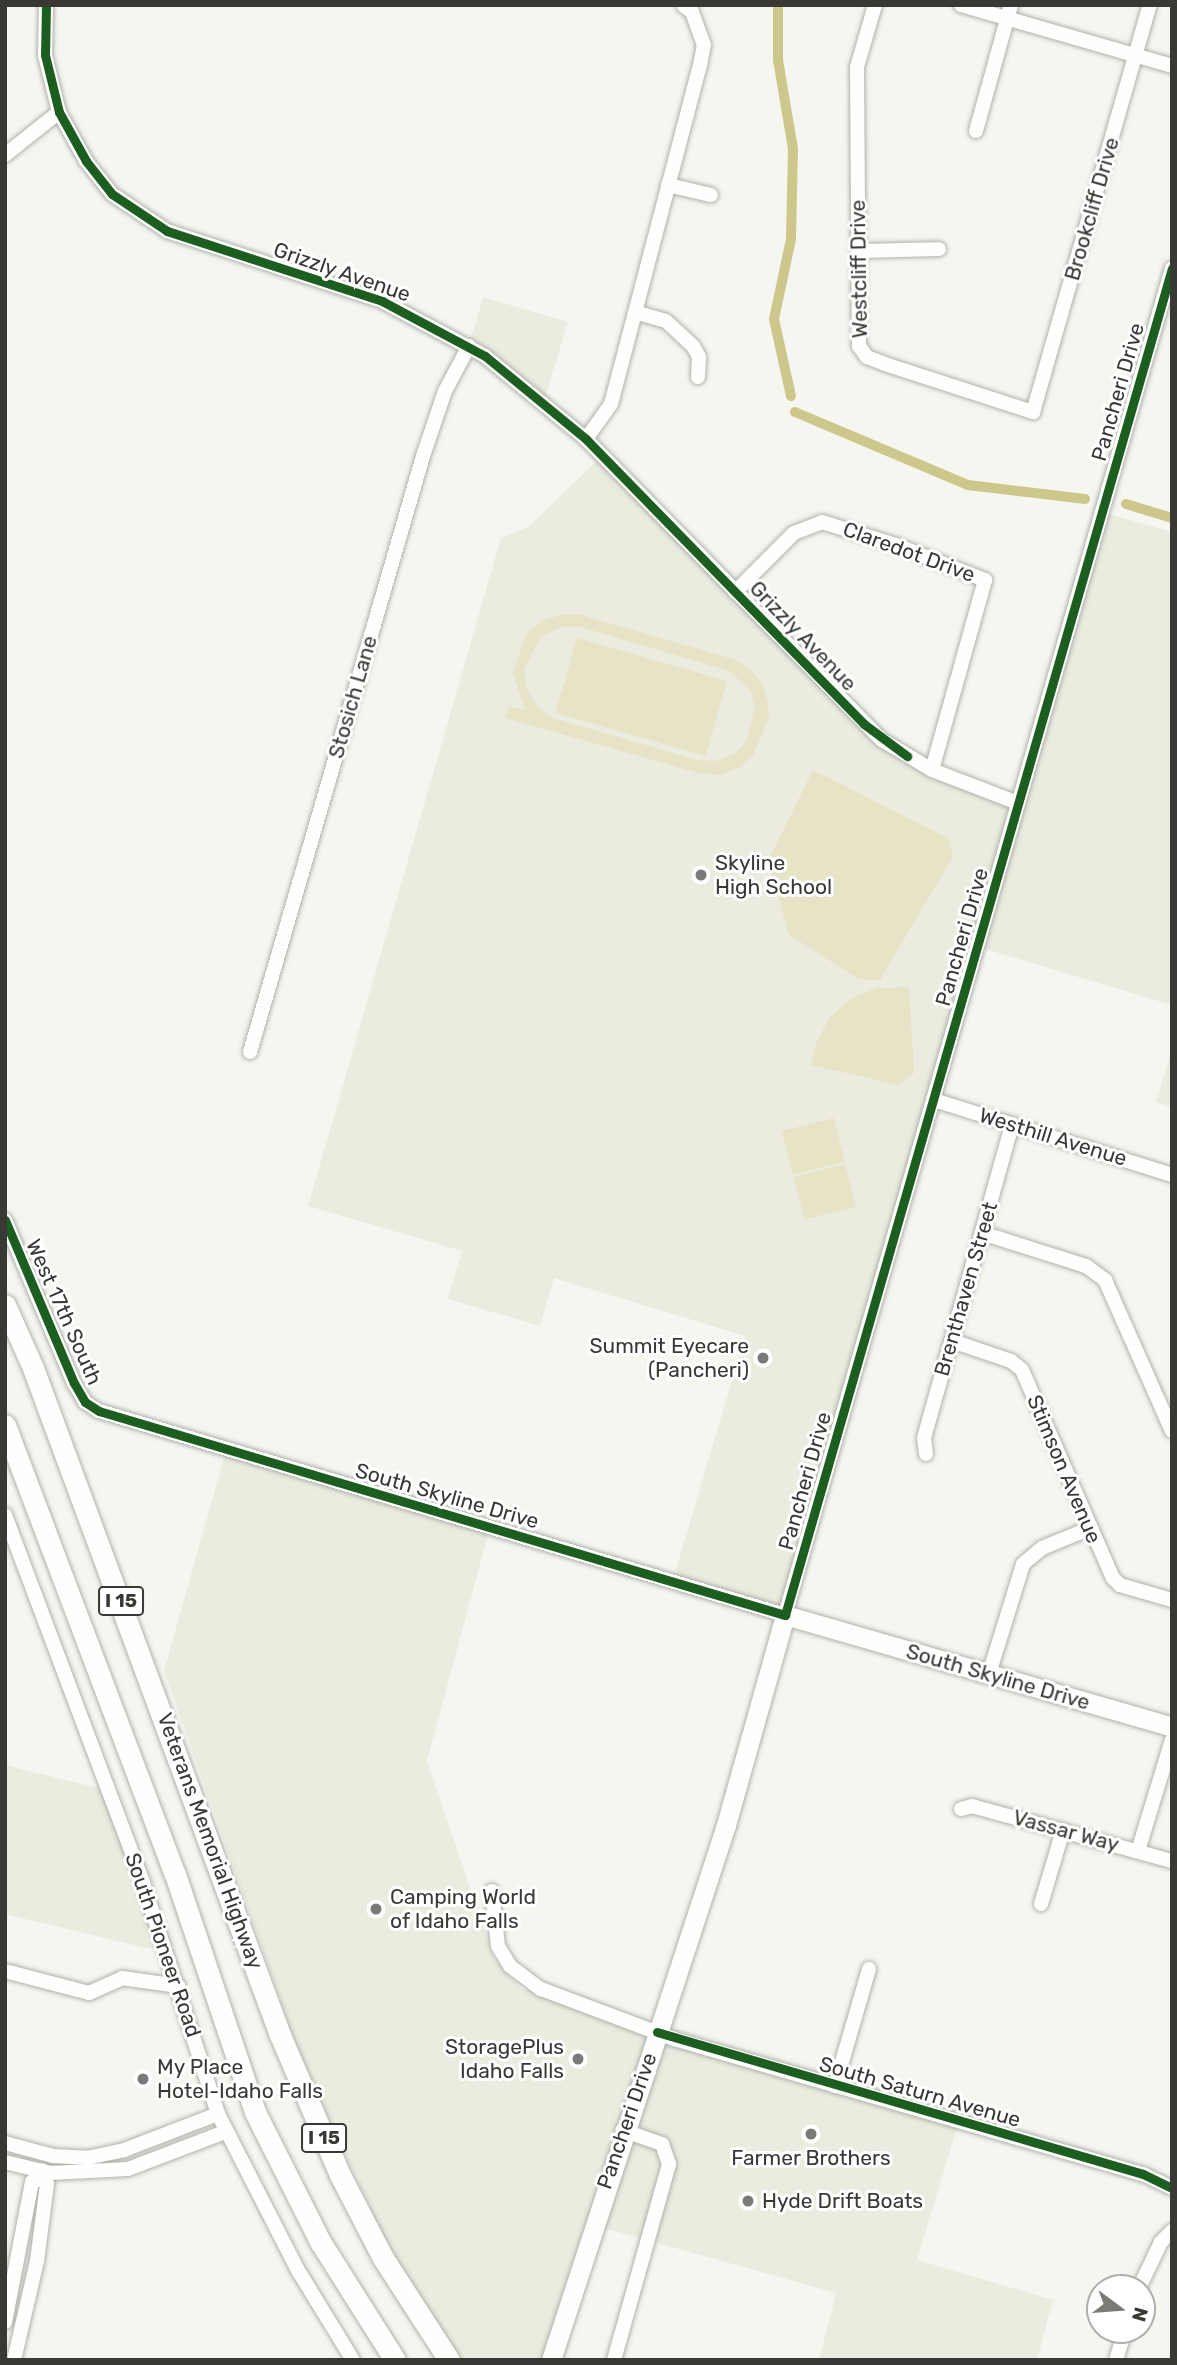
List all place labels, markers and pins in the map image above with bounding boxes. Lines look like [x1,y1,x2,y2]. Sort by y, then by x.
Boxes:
place label: Skyline High School [715,850,832,900]
marker: Skyline High School [693,867,709,883]
place label: Summit Eyecare (Pancheri) [589,1333,749,1383]
marker: Summit Eyecare (Pancheri) [755,1350,771,1366]
place label: Camping World of Idaho Falls [390,1884,536,1934]
marker: Camping World of Idaho Falls [368,1901,384,1917]
place label: StoragePlus Idaho Falls [445,2034,564,2084]
marker: StoragePlus Idaho Falls [570,2051,586,2067]
place label: My Place Hotel-Idaho Falls [157,2054,323,2104]
marker: My Place Hotel-Idaho Falls [135,2071,151,2087]
marker: Farmer Brothers [803,2126,819,2142]
place label: Farmer Brothers [731,2145,891,2171]
place label: Hyde Drift Boats [762,2188,923,2214]
marker: Hyde Drift Boats [740,2193,756,2209]

